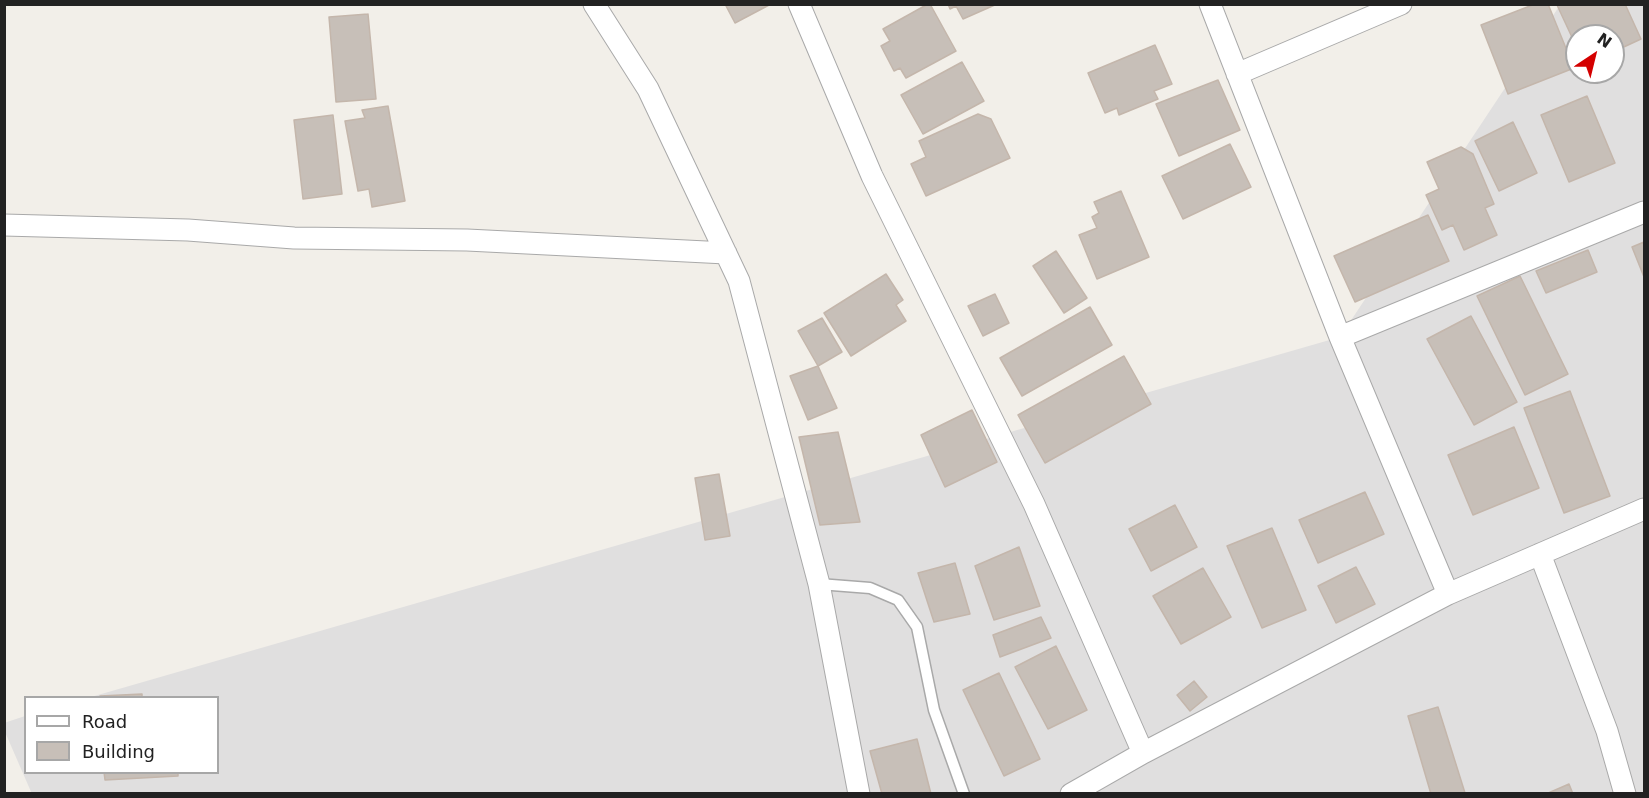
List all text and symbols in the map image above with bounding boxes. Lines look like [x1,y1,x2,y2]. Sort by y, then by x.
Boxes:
north arrow [1565,24,1625,84]
text: N [1594,29,1615,52]
legend [24,696,219,774]
text: Road [82,711,127,732]
text: Building [82,741,155,762]

